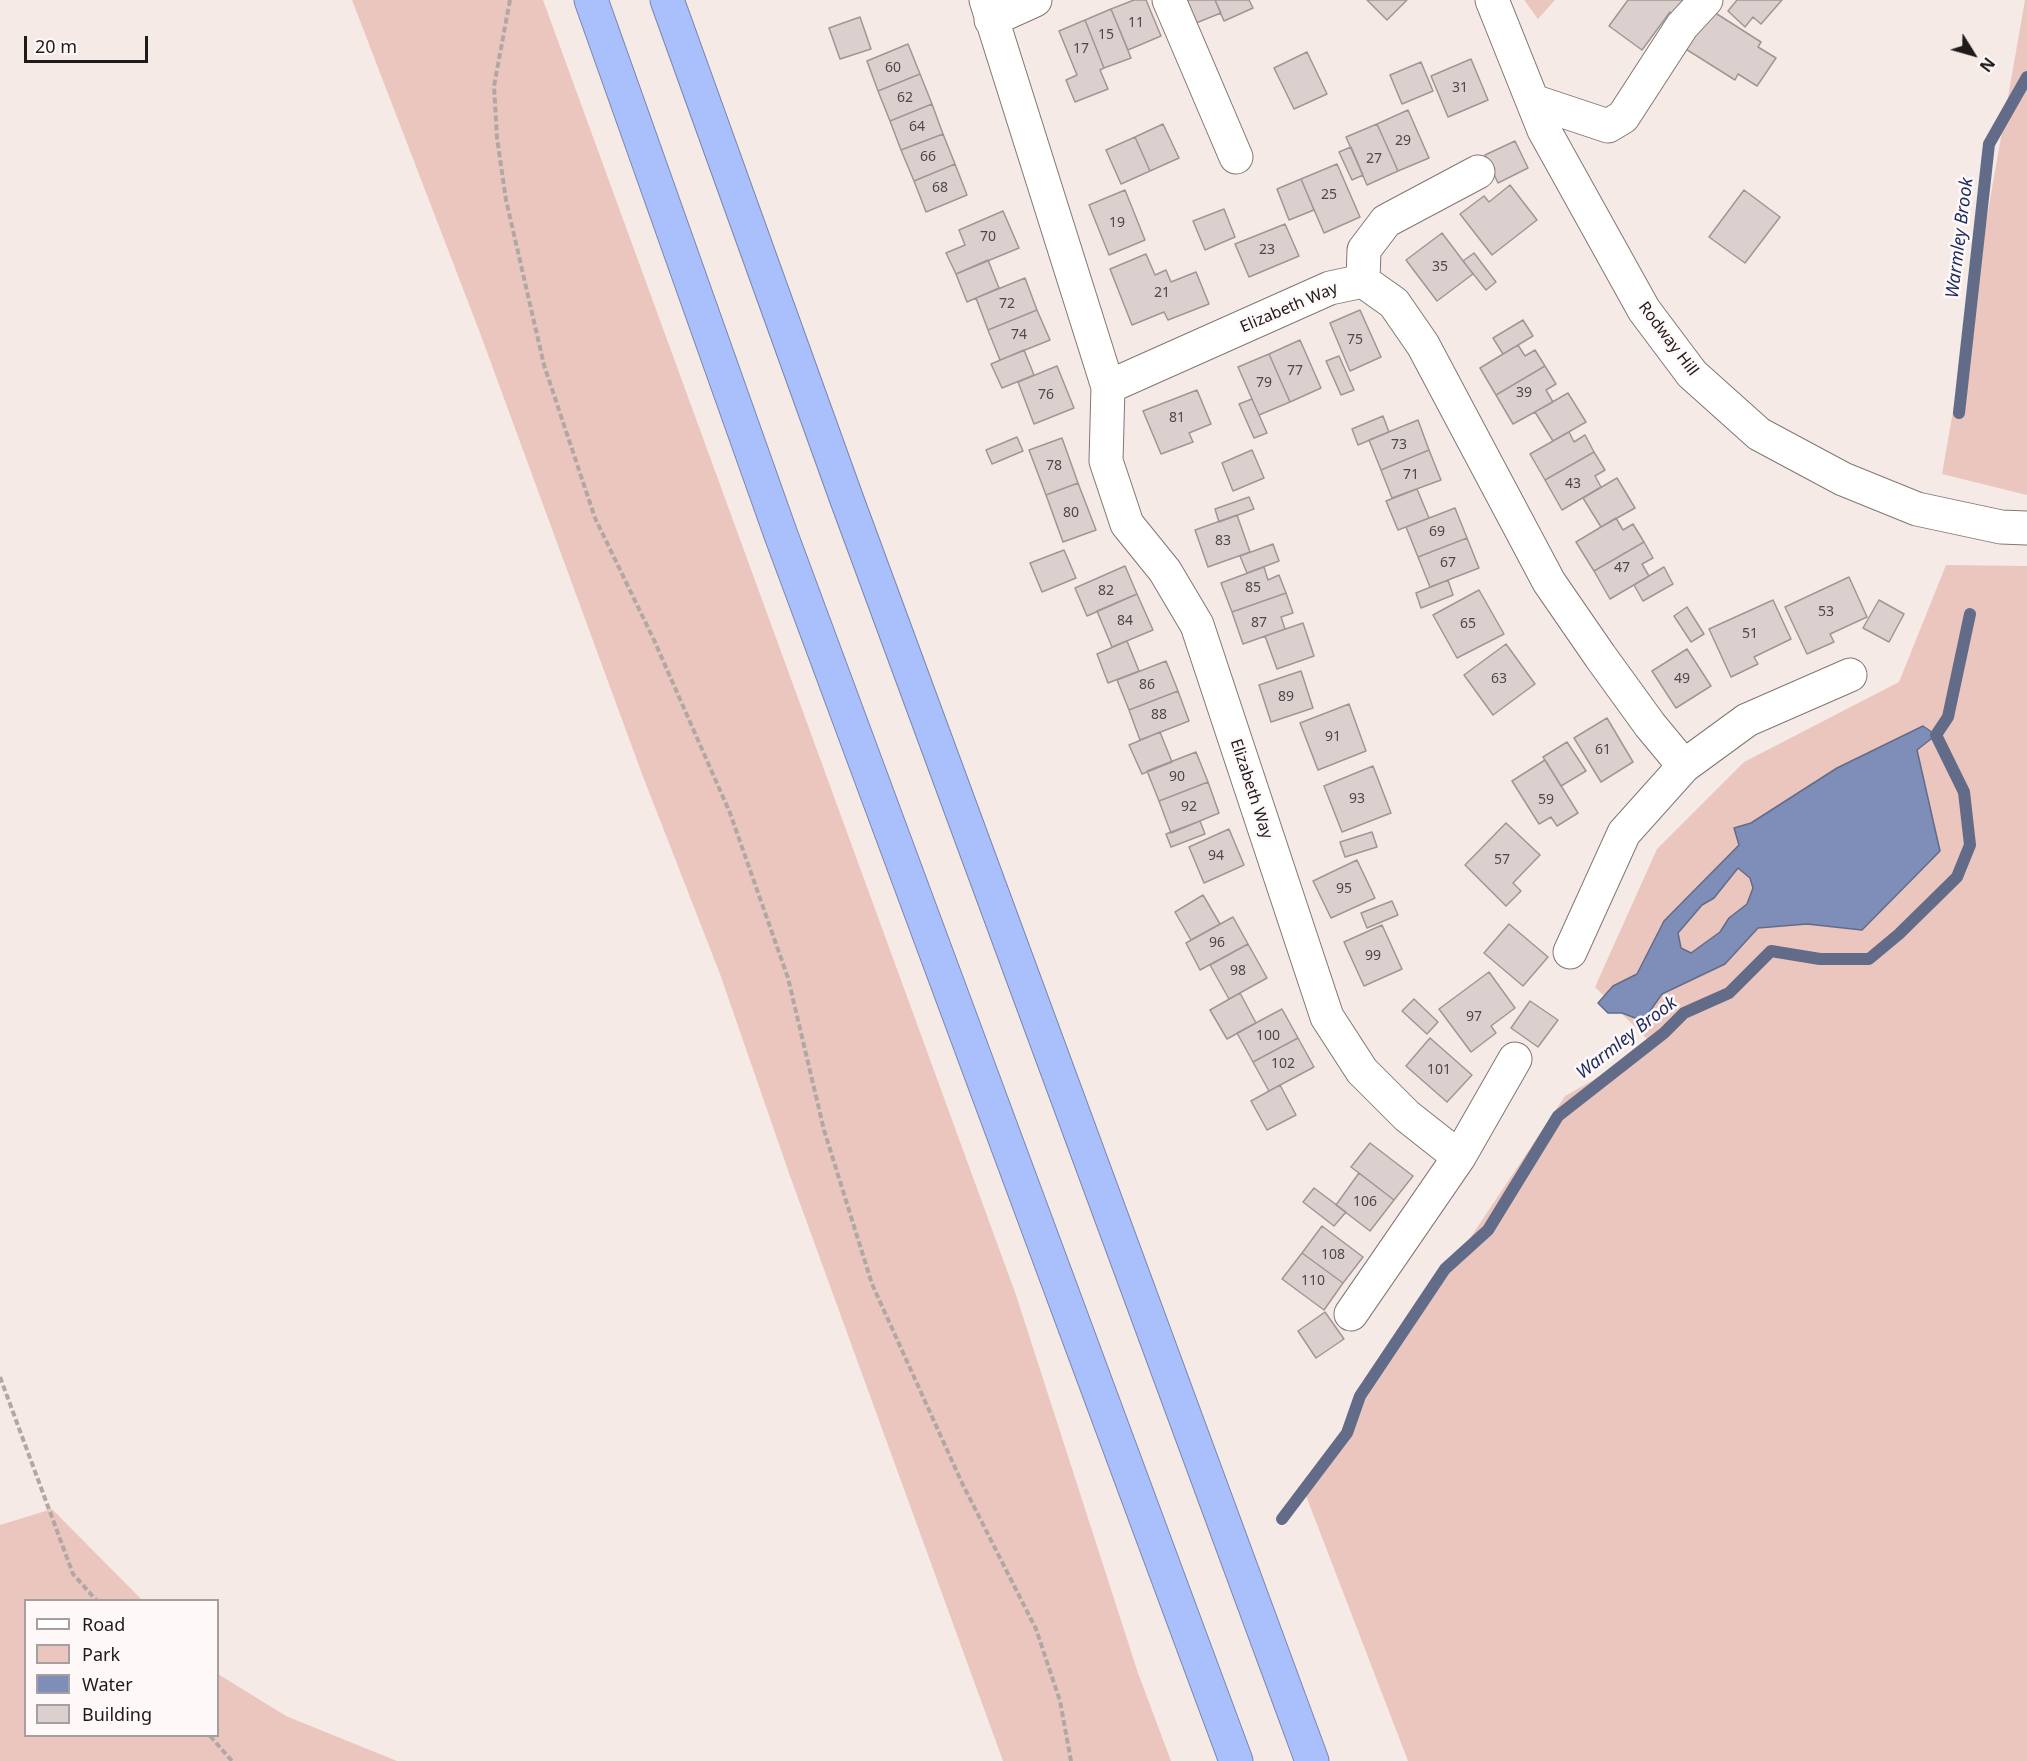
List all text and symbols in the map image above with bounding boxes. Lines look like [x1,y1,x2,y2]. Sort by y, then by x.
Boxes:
house number: 11 [1128,15,1144,31]
scale bar [27,24,152,62]
north arrow [1943,24,2003,84]
house number: 15 [1098,27,1114,43]
text: 20 m [35,34,77,58]
house number: 17 [1073,41,1089,57]
text: N [1975,53,2000,77]
house number: 60 [885,60,901,76]
house number: 31 [1452,80,1468,96]
house number: 62 [897,90,913,106]
house number: 64 [909,119,925,135]
house number: 29 [1395,133,1411,149]
house number: 66 [920,149,936,165]
house number: 27 [1366,151,1382,167]
water label: Warmley Brook [1942,176,1978,300]
house number: 68 [932,180,948,196]
house number: 25 [1321,187,1337,203]
house number: 19 [1109,215,1125,231]
house number: 70 [980,229,996,245]
house number: 23 [1259,242,1275,258]
house number: 35 [1432,259,1448,275]
street label: Elizabeth Way [1237,279,1341,337]
house number: 21 [1154,285,1170,301]
house number: 72 [999,296,1015,312]
street label: Rodway Hill [1634,298,1702,380]
house number: 74 [1011,327,1027,343]
house number: 75 [1347,332,1363,348]
house number: 77 [1287,363,1303,379]
house number: 79 [1256,375,1272,391]
house number: 39 [1516,385,1532,401]
house number: 76 [1038,387,1054,403]
house number: 81 [1169,410,1185,426]
house number: 73 [1391,437,1407,453]
house number: 78 [1046,458,1062,474]
house number: 71 [1403,467,1419,483]
house number: 43 [1565,476,1581,492]
house number: 80 [1063,505,1079,521]
house number: 69 [1429,524,1445,540]
house number: 83 [1215,533,1231,549]
house number: 67 [1440,555,1456,571]
house number: 47 [1614,560,1630,576]
house number: 85 [1245,580,1261,596]
house number: 82 [1098,583,1114,599]
house number: 53 [1818,604,1834,620]
house number: 84 [1117,613,1133,629]
house number: 87 [1251,615,1267,631]
house number: 65 [1460,616,1476,632]
house number: 51 [1742,626,1758,642]
house number: 63 [1491,671,1507,687]
house number: 49 [1674,671,1690,687]
house number: 86 [1139,677,1155,693]
house number: 89 [1278,689,1294,705]
house number: 88 [1151,707,1167,723]
house number: 91 [1325,729,1341,745]
street label: Elizabeth Way [1226,737,1276,841]
house number: 61 [1595,742,1611,758]
house number: 90 [1169,769,1185,785]
house number: 93 [1349,791,1365,807]
house number: 59 [1538,792,1554,808]
house number: 92 [1181,799,1197,815]
house number: 94 [1208,848,1224,864]
house number: 57 [1494,852,1510,868]
house number: 95 [1336,881,1352,897]
house number: 96 [1209,935,1225,951]
house number: 99 [1365,948,1381,964]
house number: 98 [1230,963,1246,979]
water label: Warmley Brook [1573,992,1681,1084]
house number: 97 [1466,1009,1482,1025]
house number: 100 [1256,1028,1280,1044]
house number: 102 [1271,1056,1295,1072]
house number: 101 [1427,1062,1451,1078]
house number: 106 [1353,1194,1377,1210]
house number: 108 [1321,1247,1345,1263]
house number: 110 [1301,1273,1325,1289]
legend [24,1599,219,1737]
text: Road [82,1612,125,1636]
text: Park [82,1642,120,1666]
text: Water [82,1672,133,1696]
text: Building [82,1702,152,1726]

